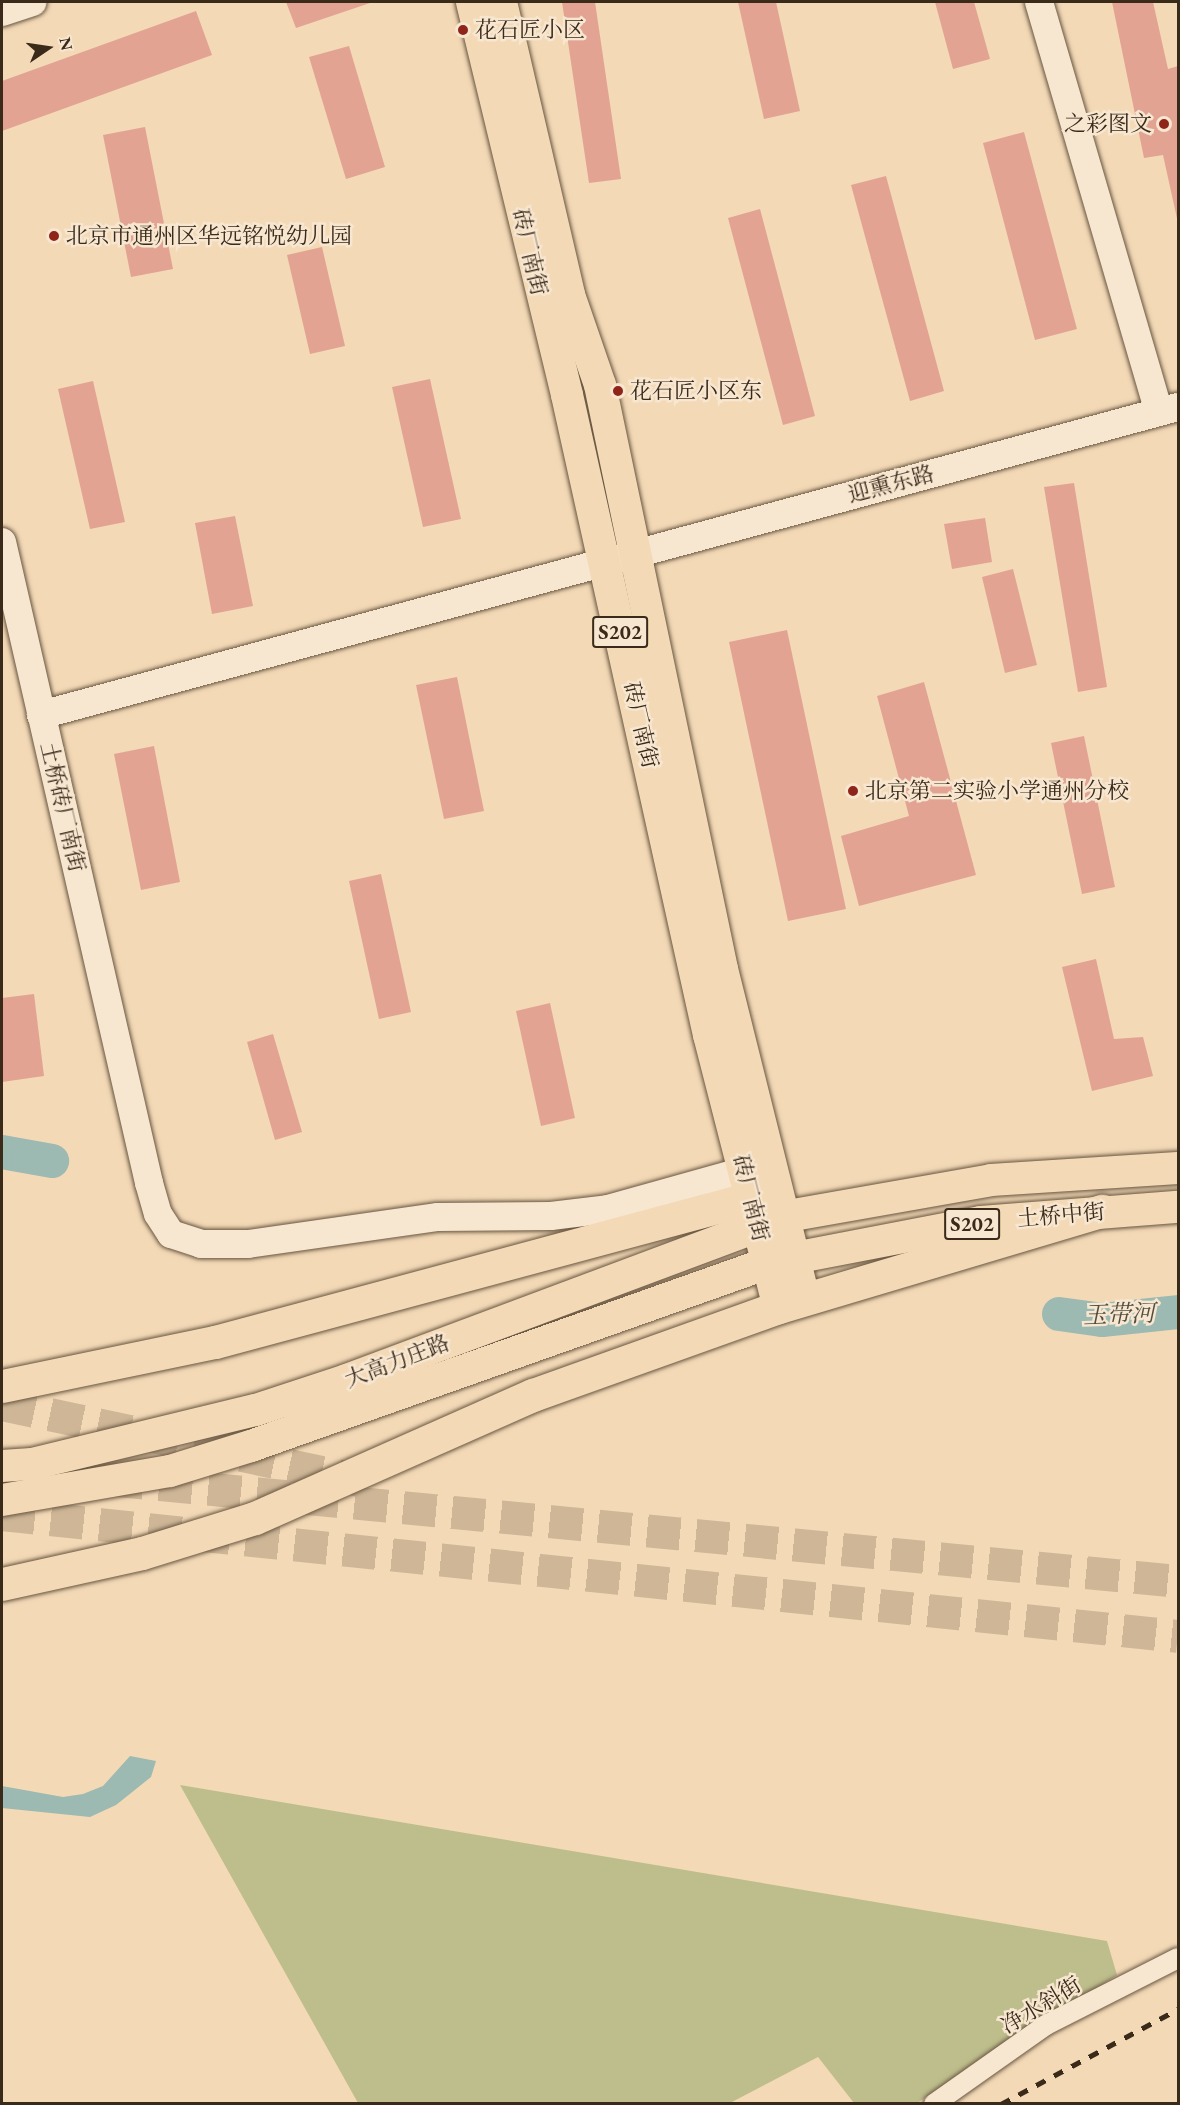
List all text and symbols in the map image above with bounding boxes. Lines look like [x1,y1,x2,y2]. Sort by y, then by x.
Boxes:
place label: 花石匠小区 [475,17,585,43]
north arrow [18,18,78,78]
marker: 花石匠小区 [456,23,470,37]
text: N [54,35,78,53]
place label: 之彩图文 [1064,111,1152,137]
marker: 之彩图文 [1157,117,1171,131]
street label: 砖厂南街 [507,206,553,298]
place label: 北京市通州区华远铭悦幼儿园 [66,223,352,249]
marker: 北京市通州区华远铭悦幼儿园 [47,229,61,243]
place label: 花石匠小区东 [630,378,762,404]
marker: 花石匠小区东 [611,384,625,398]
street label: 迎熏东路 [845,460,937,508]
road number: S202 [592,614,648,650]
street label: 砖厂南街 [618,679,664,771]
street label: 土桥砖厂南街 [35,740,91,874]
place label: 北京第二实验小学通州分校 [865,778,1129,804]
marker: 北京第二实验小学通州分校 [846,784,860,798]
street label: 砖厂南街 [728,1152,774,1244]
street label: 土桥中街 [1016,1198,1106,1232]
road number: S202 [944,1206,1000,1242]
water label: 玉带河 [1083,1298,1155,1330]
street label: 大高力庄路 [341,1329,453,1393]
street label: 净水斜街 [996,1971,1086,2039]

